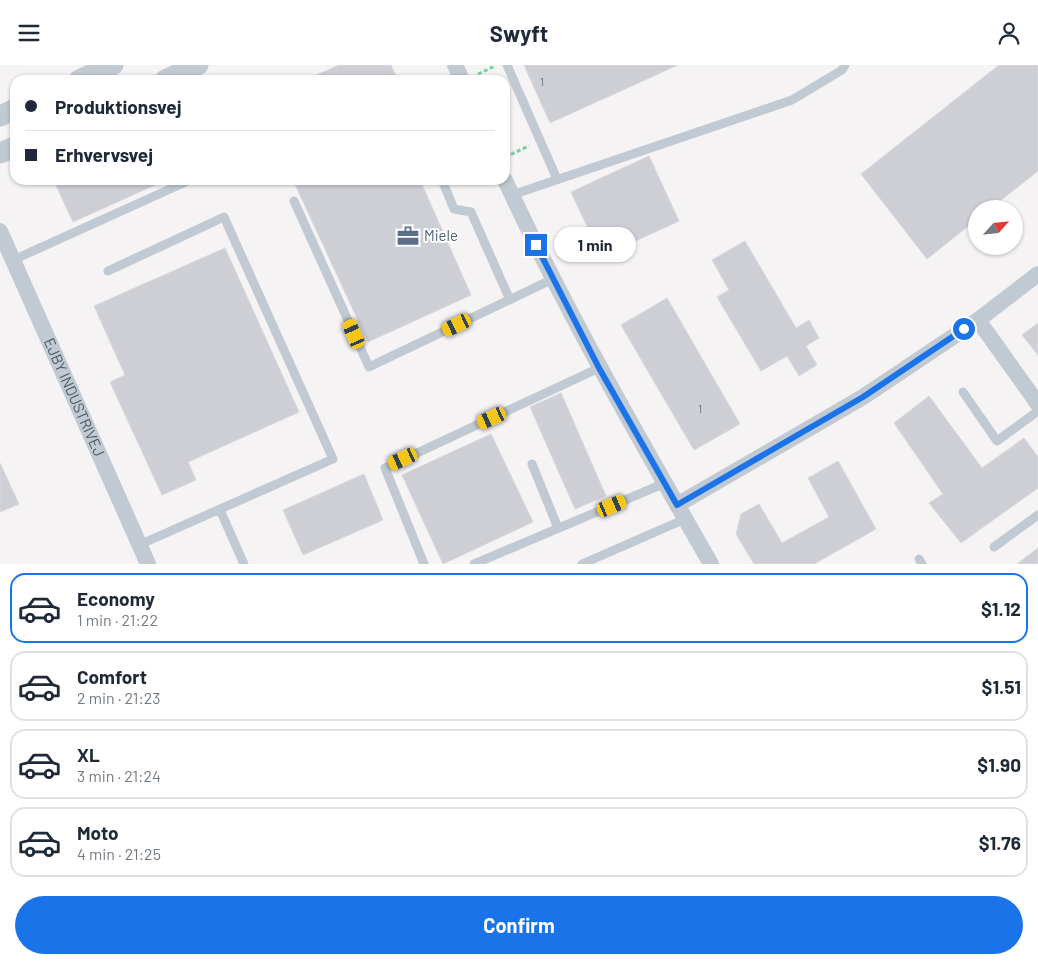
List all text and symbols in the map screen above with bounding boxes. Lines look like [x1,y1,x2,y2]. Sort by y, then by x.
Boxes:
icon: menu [15,19,43,47]
icon: person [995,19,1023,47]
text: Swyft [490,20,548,46]
house number: 1 [540,74,544,88]
text: Produktionsvej [55,95,182,118]
text: Erhvervsvej [55,143,153,166]
north arrow [968,200,1022,255]
map controls [968,200,1023,255]
office icon: Miele [395,223,421,249]
place label: Miele [424,226,458,244]
callout: 1 min [554,227,636,263]
route end [525,234,547,256]
text: 1 min [577,235,613,254]
car [440,312,473,338]
car [341,317,366,351]
route start [953,318,975,340]
street label: EJBY INDUSTRIVEJ [41,335,109,459]
house number: 1 [698,401,702,415]
car [475,405,508,431]
car [386,446,419,472]
car [595,493,628,519]
icon: car [17,586,62,631]
text: Economy [77,587,155,610]
text: $1.12 [981,597,1021,620]
text: 1 min · 21:22 [77,610,158,629]
icon: car [17,664,62,709]
text: Comfort [77,665,147,688]
text: $1.51 [982,675,1021,698]
text: 2 min · 21:23 [77,688,161,707]
icon: car [17,742,62,787]
text: XL [77,743,100,766]
text: $1.90 [977,753,1021,776]
text: 3 min · 21:24 [77,766,161,785]
icon: car [17,820,62,865]
text: Moto [77,821,119,844]
text: $1.76 [979,831,1021,854]
text: 4 min · 21:25 [77,844,161,863]
button: Confirm [15,896,1023,954]

